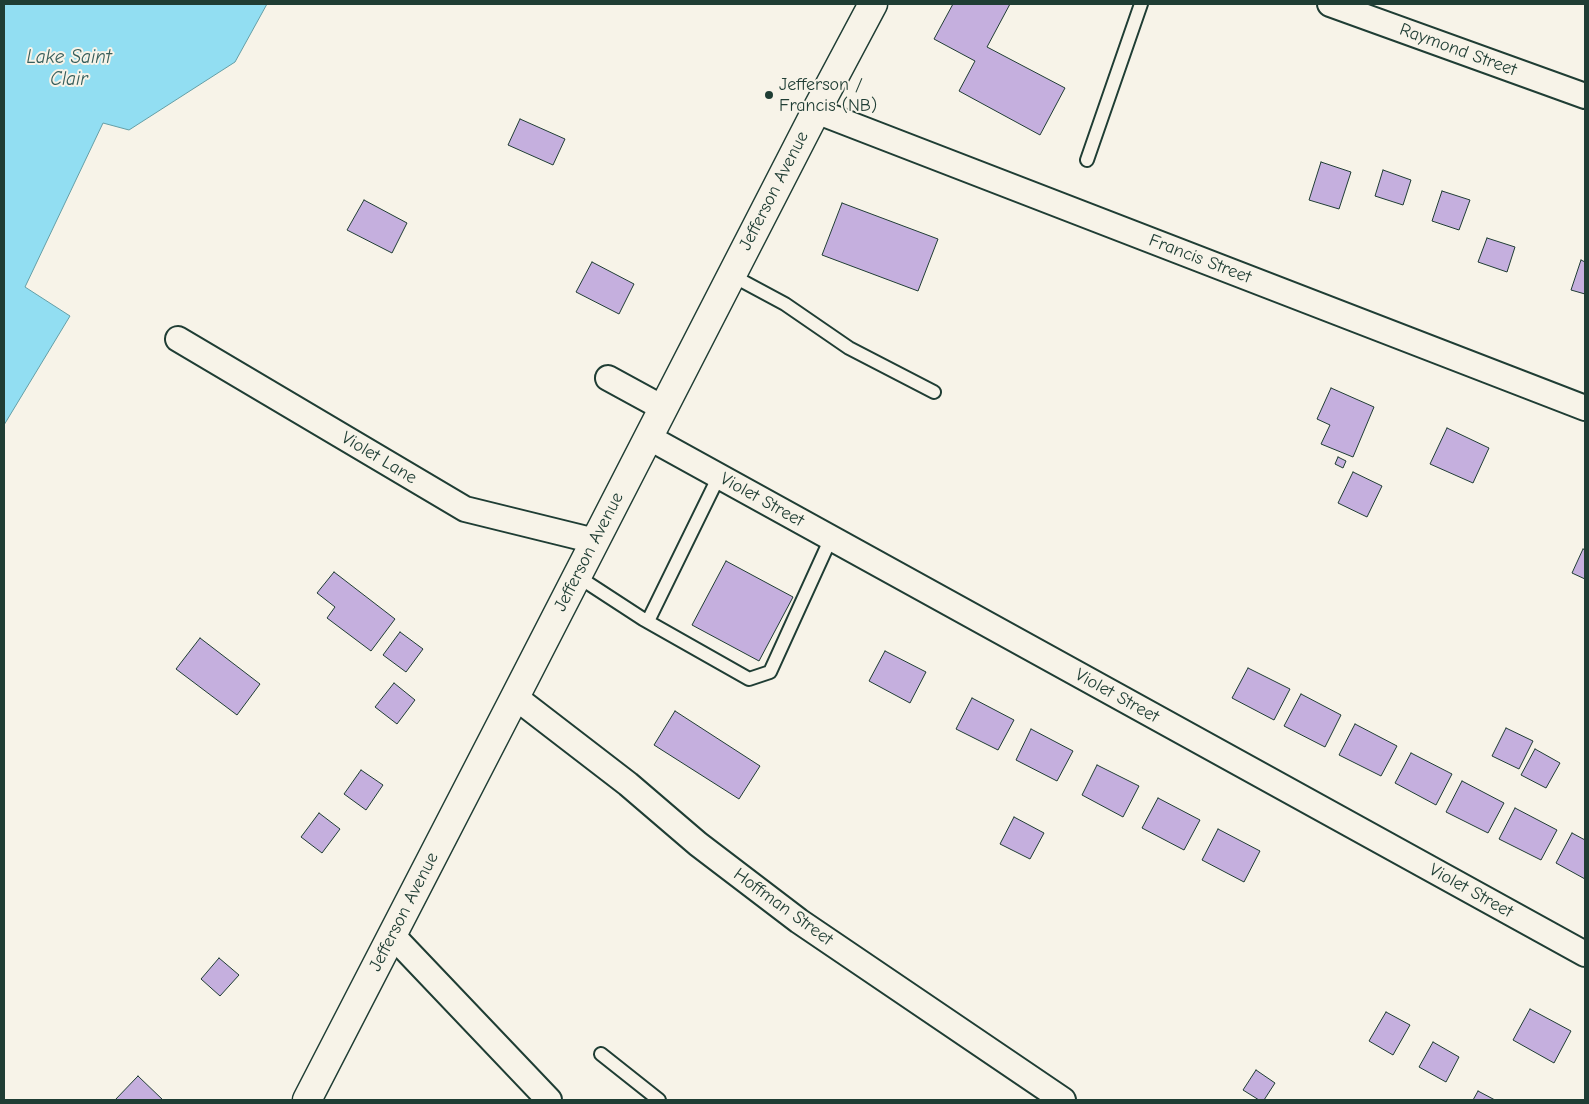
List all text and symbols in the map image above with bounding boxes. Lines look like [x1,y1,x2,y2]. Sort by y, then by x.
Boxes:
street label: Raymond Street [1397,19,1519,81]
water label: Lake Saint Clair [26,47,112,91]
place label: Jefferson / Francis (NB) [779,74,877,116]
marker: Jefferson / Francis (NB) [763,89,775,101]
street label: Jefferson Avenue [735,128,813,254]
street label: Francis Street [1146,230,1254,288]
street label: Violet Lane [337,427,421,489]
street label: Violet Street [716,468,808,532]
street label: Jefferson Avenue [550,489,628,615]
street label: Violet Street [1071,664,1163,728]
street label: Jefferson Avenue [365,849,443,975]
street label: Violet Street [1425,859,1517,923]
street label: Hoffman Street [729,864,837,950]

